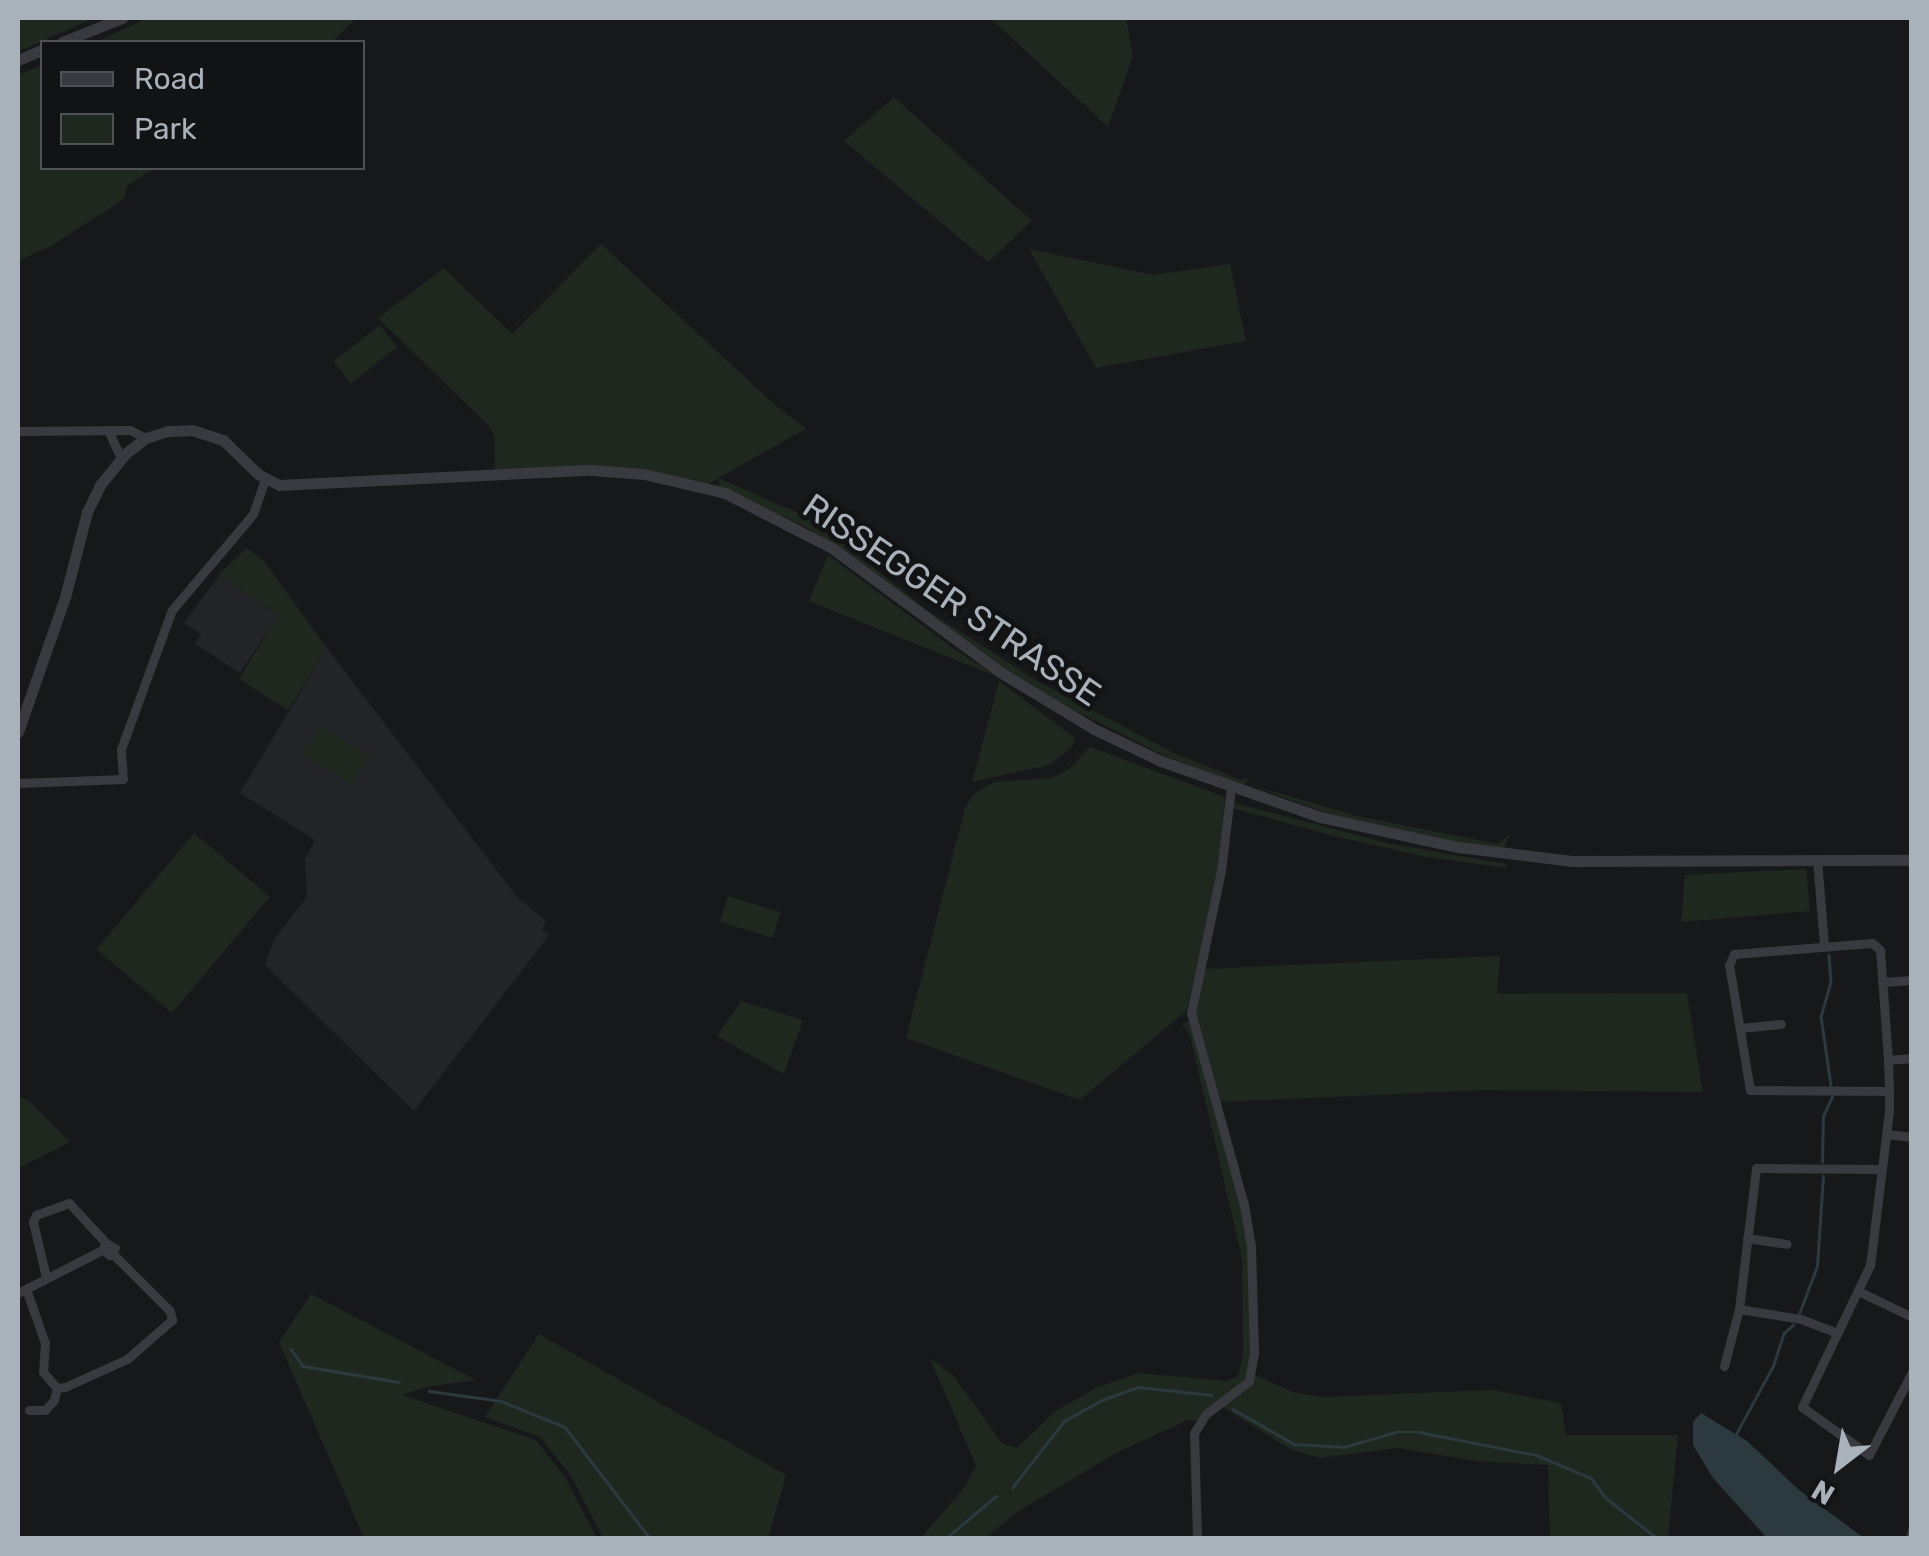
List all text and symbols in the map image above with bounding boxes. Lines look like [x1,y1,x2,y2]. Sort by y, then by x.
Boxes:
legend [40,40,365,170]
text: Road [134,61,205,97]
text: Park [134,111,196,147]
street label: RISSEGGER STRASSE [795,485,1109,715]
north arrow [1789,1416,1889,1516]
text: N [1806,1473,1840,1511]

